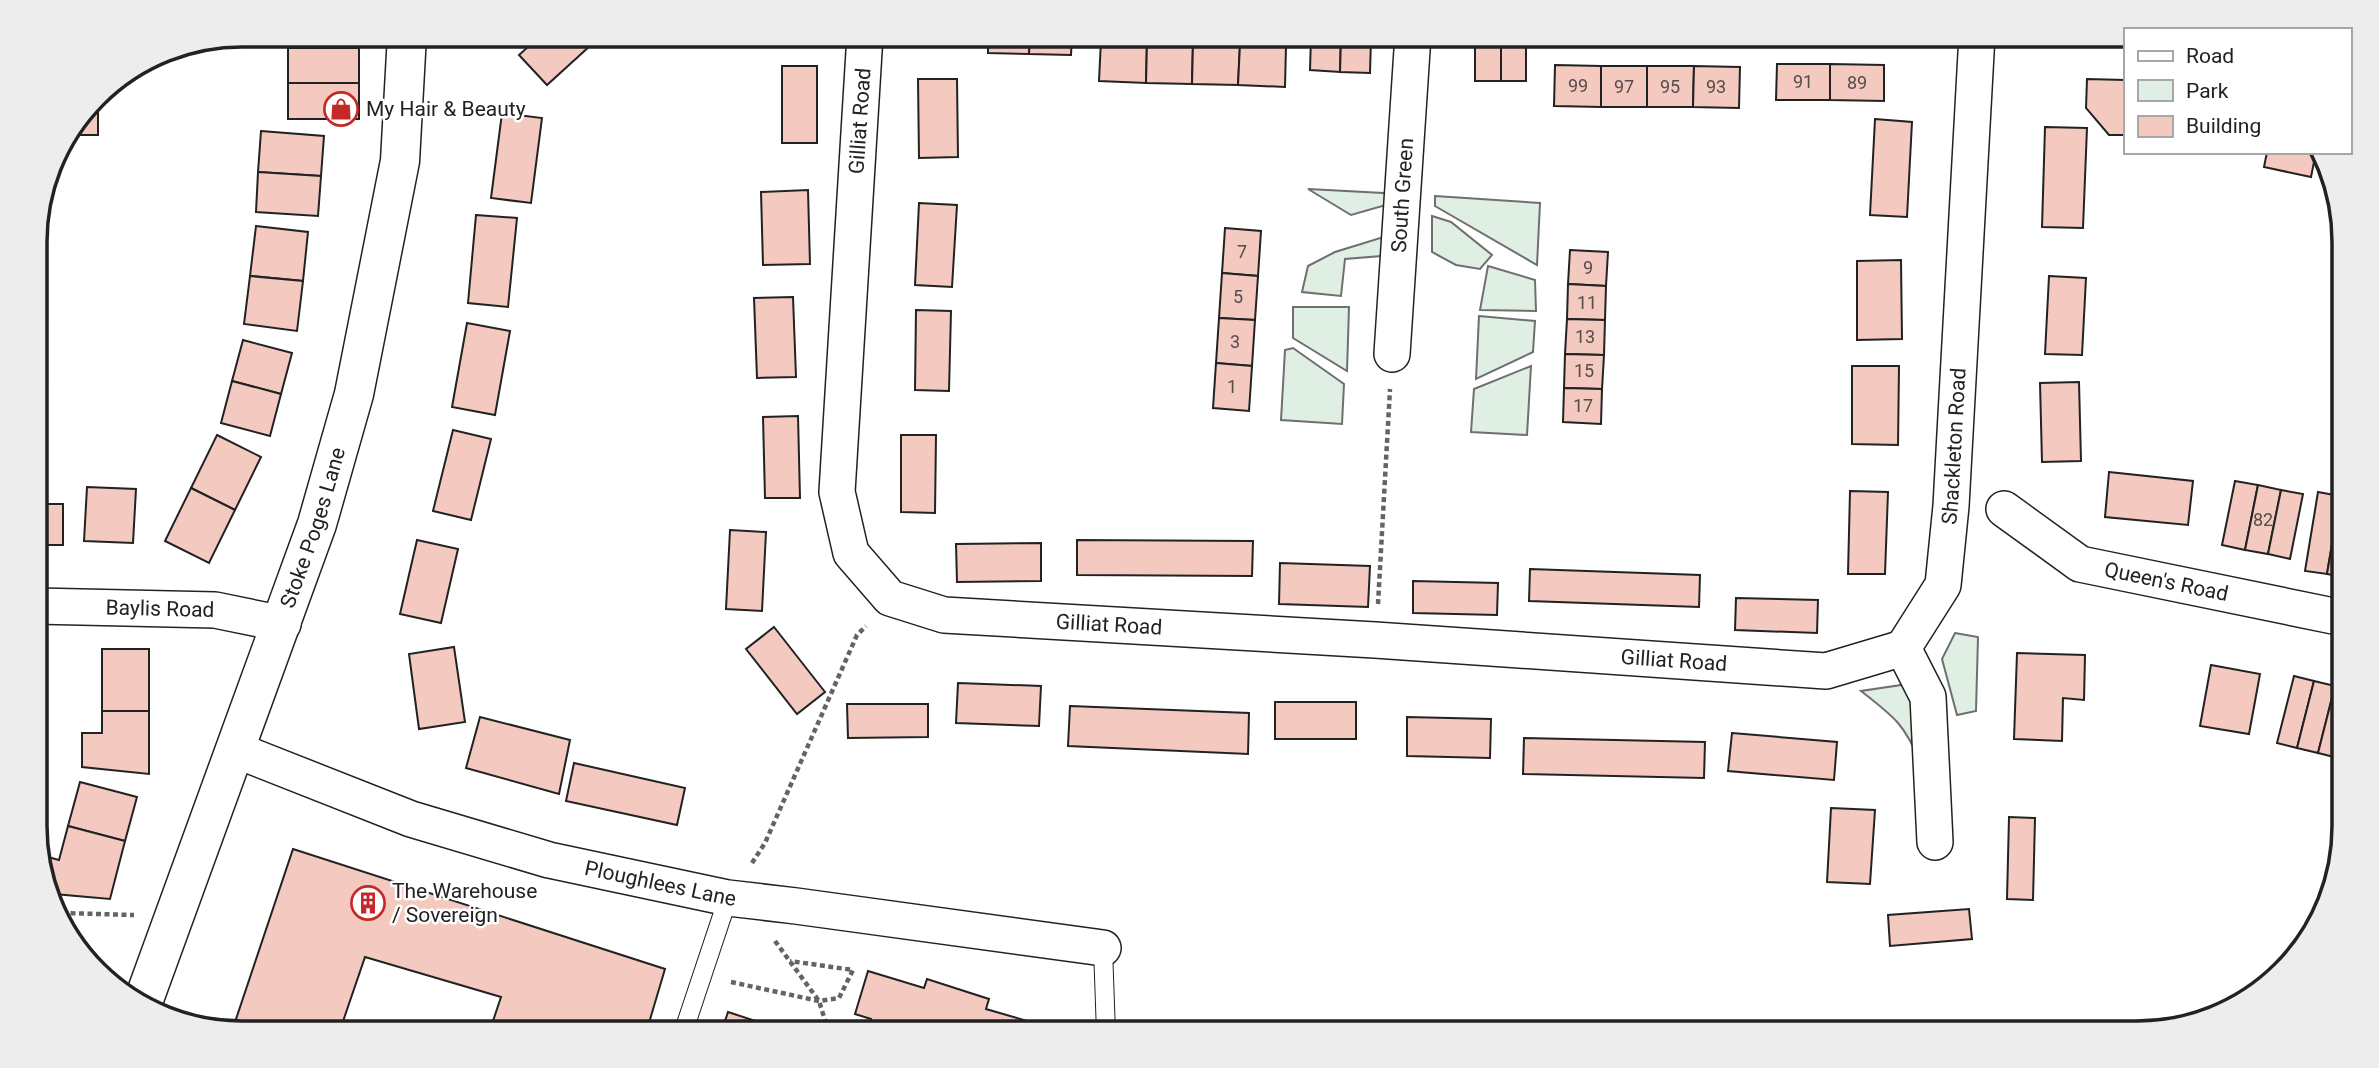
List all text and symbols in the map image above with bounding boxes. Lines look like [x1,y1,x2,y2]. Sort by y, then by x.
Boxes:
legend [2124,28,2351,154]
text: Road [2186,44,2234,68]
street label: Gilliat Road [844,67,876,175]
house number: 91 [1793,71,1813,92]
house number: 89 [1847,72,1867,93]
house number: 99 [1568,75,1588,96]
house number: 97 [1614,76,1634,97]
house number: 95 [1660,76,1680,97]
house number: 93 [1706,76,1726,97]
text: Park [2186,79,2229,103]
shop icon: My Hair & Beauty [322,90,360,128]
place label: My Hair & Beauty [366,97,526,121]
text: Building [2186,114,2261,138]
street label: South Green [1387,137,1418,253]
house number: 7 [1237,241,1247,262]
house number: 9 [1583,257,1593,278]
house number: 5 [1233,286,1243,307]
house number: 11 [1577,292,1597,313]
house number: 13 [1575,326,1595,347]
house number: 3 [1230,331,1240,352]
house number: 15 [1574,360,1594,381]
street label: Shackleton Road [1937,367,1971,526]
house number: 1 [1227,376,1237,397]
house number: 17 [1573,395,1593,416]
street label: Stoke Poges Lane [275,445,350,611]
house number: 82 [2253,509,2273,530]
street label: Queen's Road [2102,557,2231,606]
street label: Baylis Road [105,596,215,622]
street label: Gilliat Road [1055,610,1163,640]
street label: Gilliat Road [1620,645,1728,676]
street label: Ploughlees Lane [583,856,737,911]
place label: The Warehouse / Sovereign [392,879,537,927]
building icon: The Warehouse / Sovereign [349,884,387,922]

